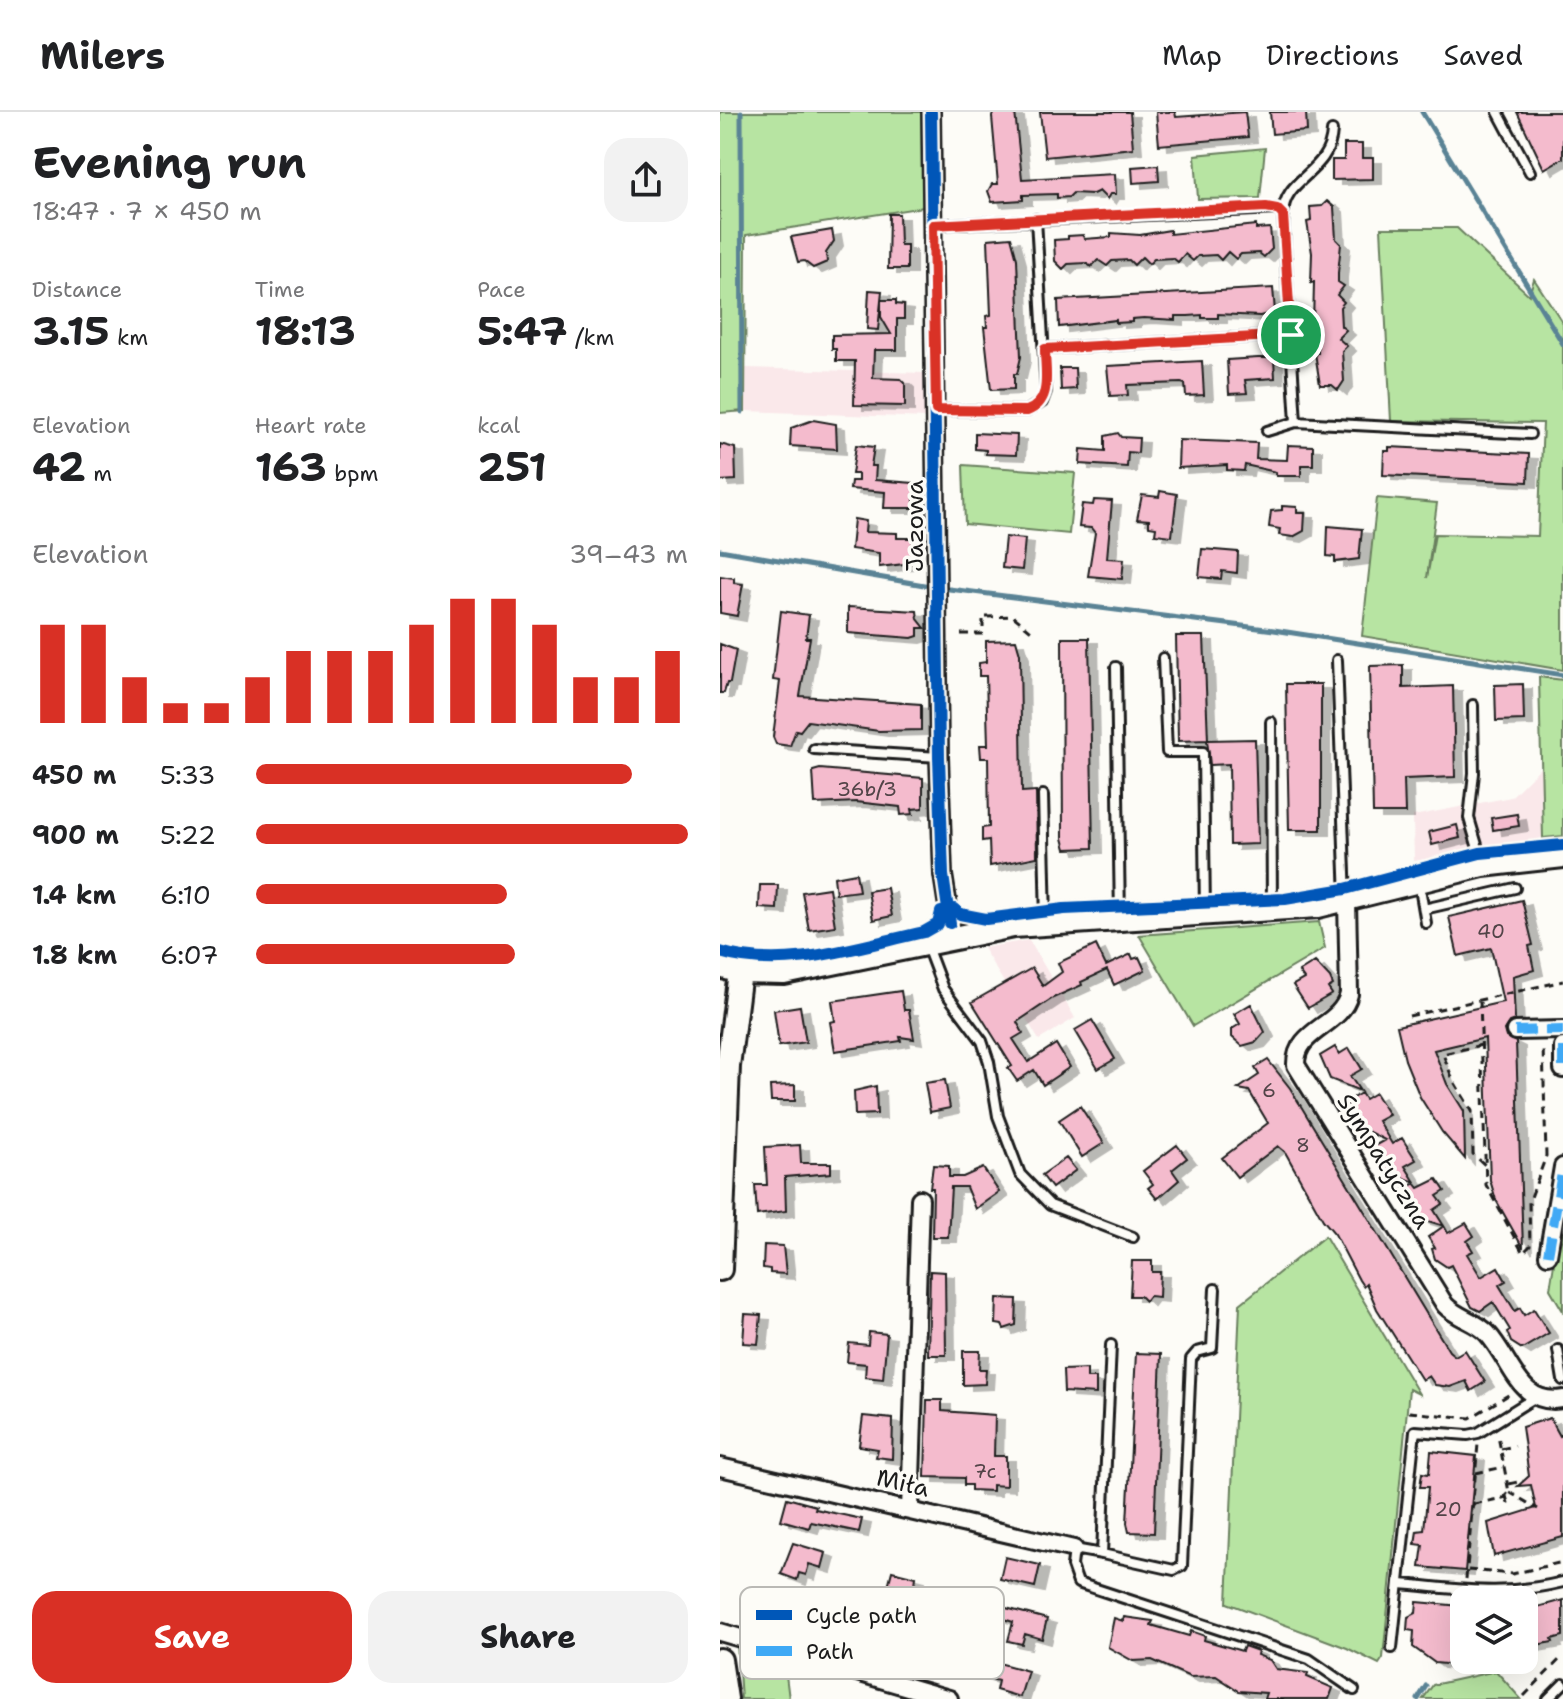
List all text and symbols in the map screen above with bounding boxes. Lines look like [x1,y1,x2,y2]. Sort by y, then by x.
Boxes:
text: Milers [40,30,165,81]
text: Map [1162,36,1222,74]
text: Directions [1266,36,1400,74]
text: Saved [1444,36,1523,74]
text: Evening run [32,133,306,192]
button: share [604,138,688,222]
text: 18:47 · 7 × 450 m [32,193,262,228]
text: Distance [32,275,122,304]
text: Time [255,275,305,304]
text: Pace [477,275,526,304]
pin [1257,301,1325,369]
text: 3.15 [32,304,110,358]
text: 18:13 [255,304,356,358]
text: 5:47 [477,304,568,358]
icon: arrive [1269,313,1313,357]
text: km [110,323,148,352]
text: /km [568,323,614,352]
text: Elevation [32,411,130,440]
text: Heart rate [255,411,367,440]
text: kcal [477,411,520,440]
text: 42 [32,440,86,494]
text: 163 [255,440,327,494]
text: 251 [477,440,547,494]
text: m [86,459,112,488]
text: bpm [327,459,378,488]
street label: Jazowa [899,480,931,572]
text: Elevation [32,536,148,571]
text: 39–43 m [569,536,688,571]
text: 450 m [32,757,116,792]
text: 5:33 [160,757,216,792]
house number: 36b/3 [837,776,897,802]
text: 900 m [32,817,119,852]
text: 5:22 [160,817,216,852]
text: 1.4 km [32,877,116,912]
text: 6:10 [160,877,211,912]
house number: 40 [1477,918,1505,944]
text: 1.8 km [32,937,117,972]
text: 6:07 [160,937,219,972]
house number: 6 [1262,1077,1276,1103]
street label: Sympatyczna [1330,1087,1438,1235]
house number: 8 [1296,1132,1310,1158]
house number: 7c [973,1458,997,1484]
street label: Miła [874,1461,933,1505]
house number: 20 [1434,1496,1462,1522]
map controls [1450,1586,1538,1674]
button: layers [1450,1586,1538,1674]
legend [740,1587,1004,1679]
button: Save [32,1591,352,1683]
button: Share [368,1591,688,1683]
text: Cycle path [806,1601,917,1630]
text: Path [806,1637,854,1666]

